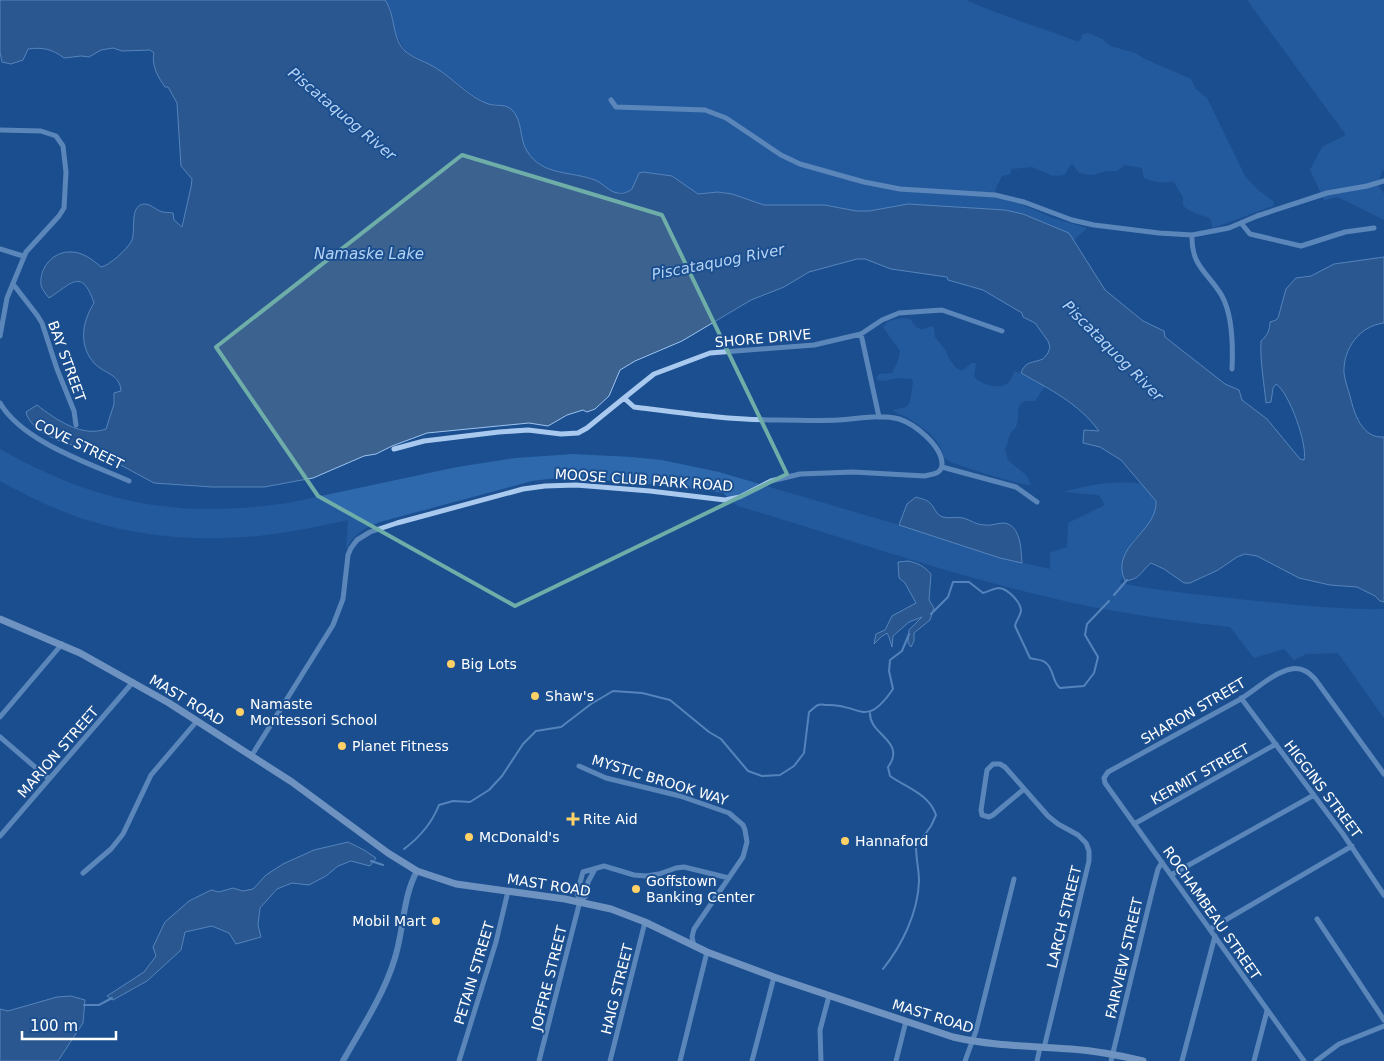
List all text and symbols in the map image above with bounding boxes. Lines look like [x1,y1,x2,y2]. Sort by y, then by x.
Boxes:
water label: Piscataquog River [285,64,400,165]
water label: Piscataquog River [650,240,787,284]
water label: Namaske Lake [314,245,424,263]
water label: Piscataquog River [1059,297,1168,406]
street label: BAY STREET [45,319,89,404]
street label: SHORE DRIVE [714,326,812,350]
street label: COVE STREET [32,416,126,473]
street label: MOOSE CLUB PARK ROAD [554,466,734,494]
place label: Big Lots [461,656,517,672]
marker: Big Lots [445,658,457,670]
street label: MAST ROAD [147,671,227,729]
street label: SHARON STREET [1138,674,1249,747]
place label: Shaw's [545,688,594,704]
marker: Shaw's [529,690,541,702]
place label: Namaste Montessori School [250,696,377,728]
street label: MARION STREET [14,703,102,801]
marker: Namaste Montessori School [234,706,246,718]
street label: HIGGINS STREET [1281,737,1365,841]
place label: Planet Fitness [352,738,449,754]
marker: Planet Fitness [336,740,348,752]
street label: KERMIT STREET [1148,740,1253,808]
street label: MYSTIC BROOK WAY [590,752,730,808]
place label: Rite Aid [583,811,638,827]
marker: Rite Aid [567,813,579,825]
place label: McDonald's [479,829,560,845]
marker: McDonald's [463,831,475,843]
place label: Hannaford [855,833,928,849]
marker: Hannaford [839,835,851,847]
street label: ROCHAMBEAU STREET [1160,843,1264,983]
street label: LARCH STREET [1044,864,1085,970]
street label: MAST ROAD [506,870,592,900]
place label: Goffstown Banking Center [646,873,755,905]
marker: Goffstown Banking Center [630,883,642,895]
street label: FAIRVIEW STREET [1102,896,1146,1020]
place label: Mobil Mart [352,913,427,929]
marker: Mobil Mart [430,915,442,927]
street label: PETAIN STREET [451,919,497,1026]
street label: JOFFRE STREET [528,923,570,1033]
street label: HAIG STREET [598,942,636,1036]
street label: MAST ROAD [890,996,976,1036]
scale bar [22,1008,116,1040]
text: 100 m [30,1017,78,1035]

